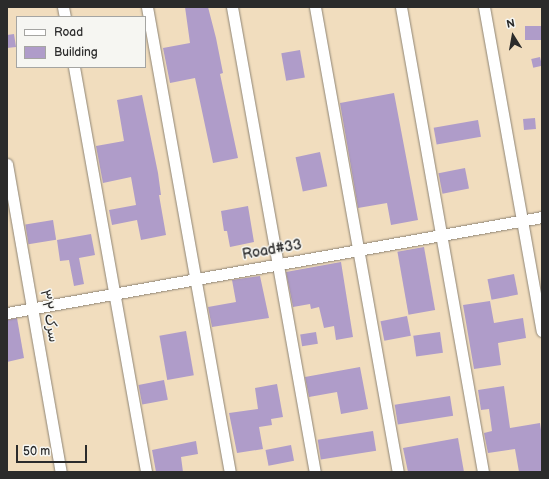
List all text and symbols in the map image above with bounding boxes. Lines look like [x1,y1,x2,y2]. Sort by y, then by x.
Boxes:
legend [16,16,146,68]
north arrow [493,16,533,56]
text: N [505,17,516,31]
text: Road [54,25,83,40]
text: Building [54,45,98,60]
street label: Road#33 [241,237,303,263]
street label: سرک ۳۲ [36,288,62,344]
scale bar [18,437,89,463]
text: 50 m [23,444,50,459]

